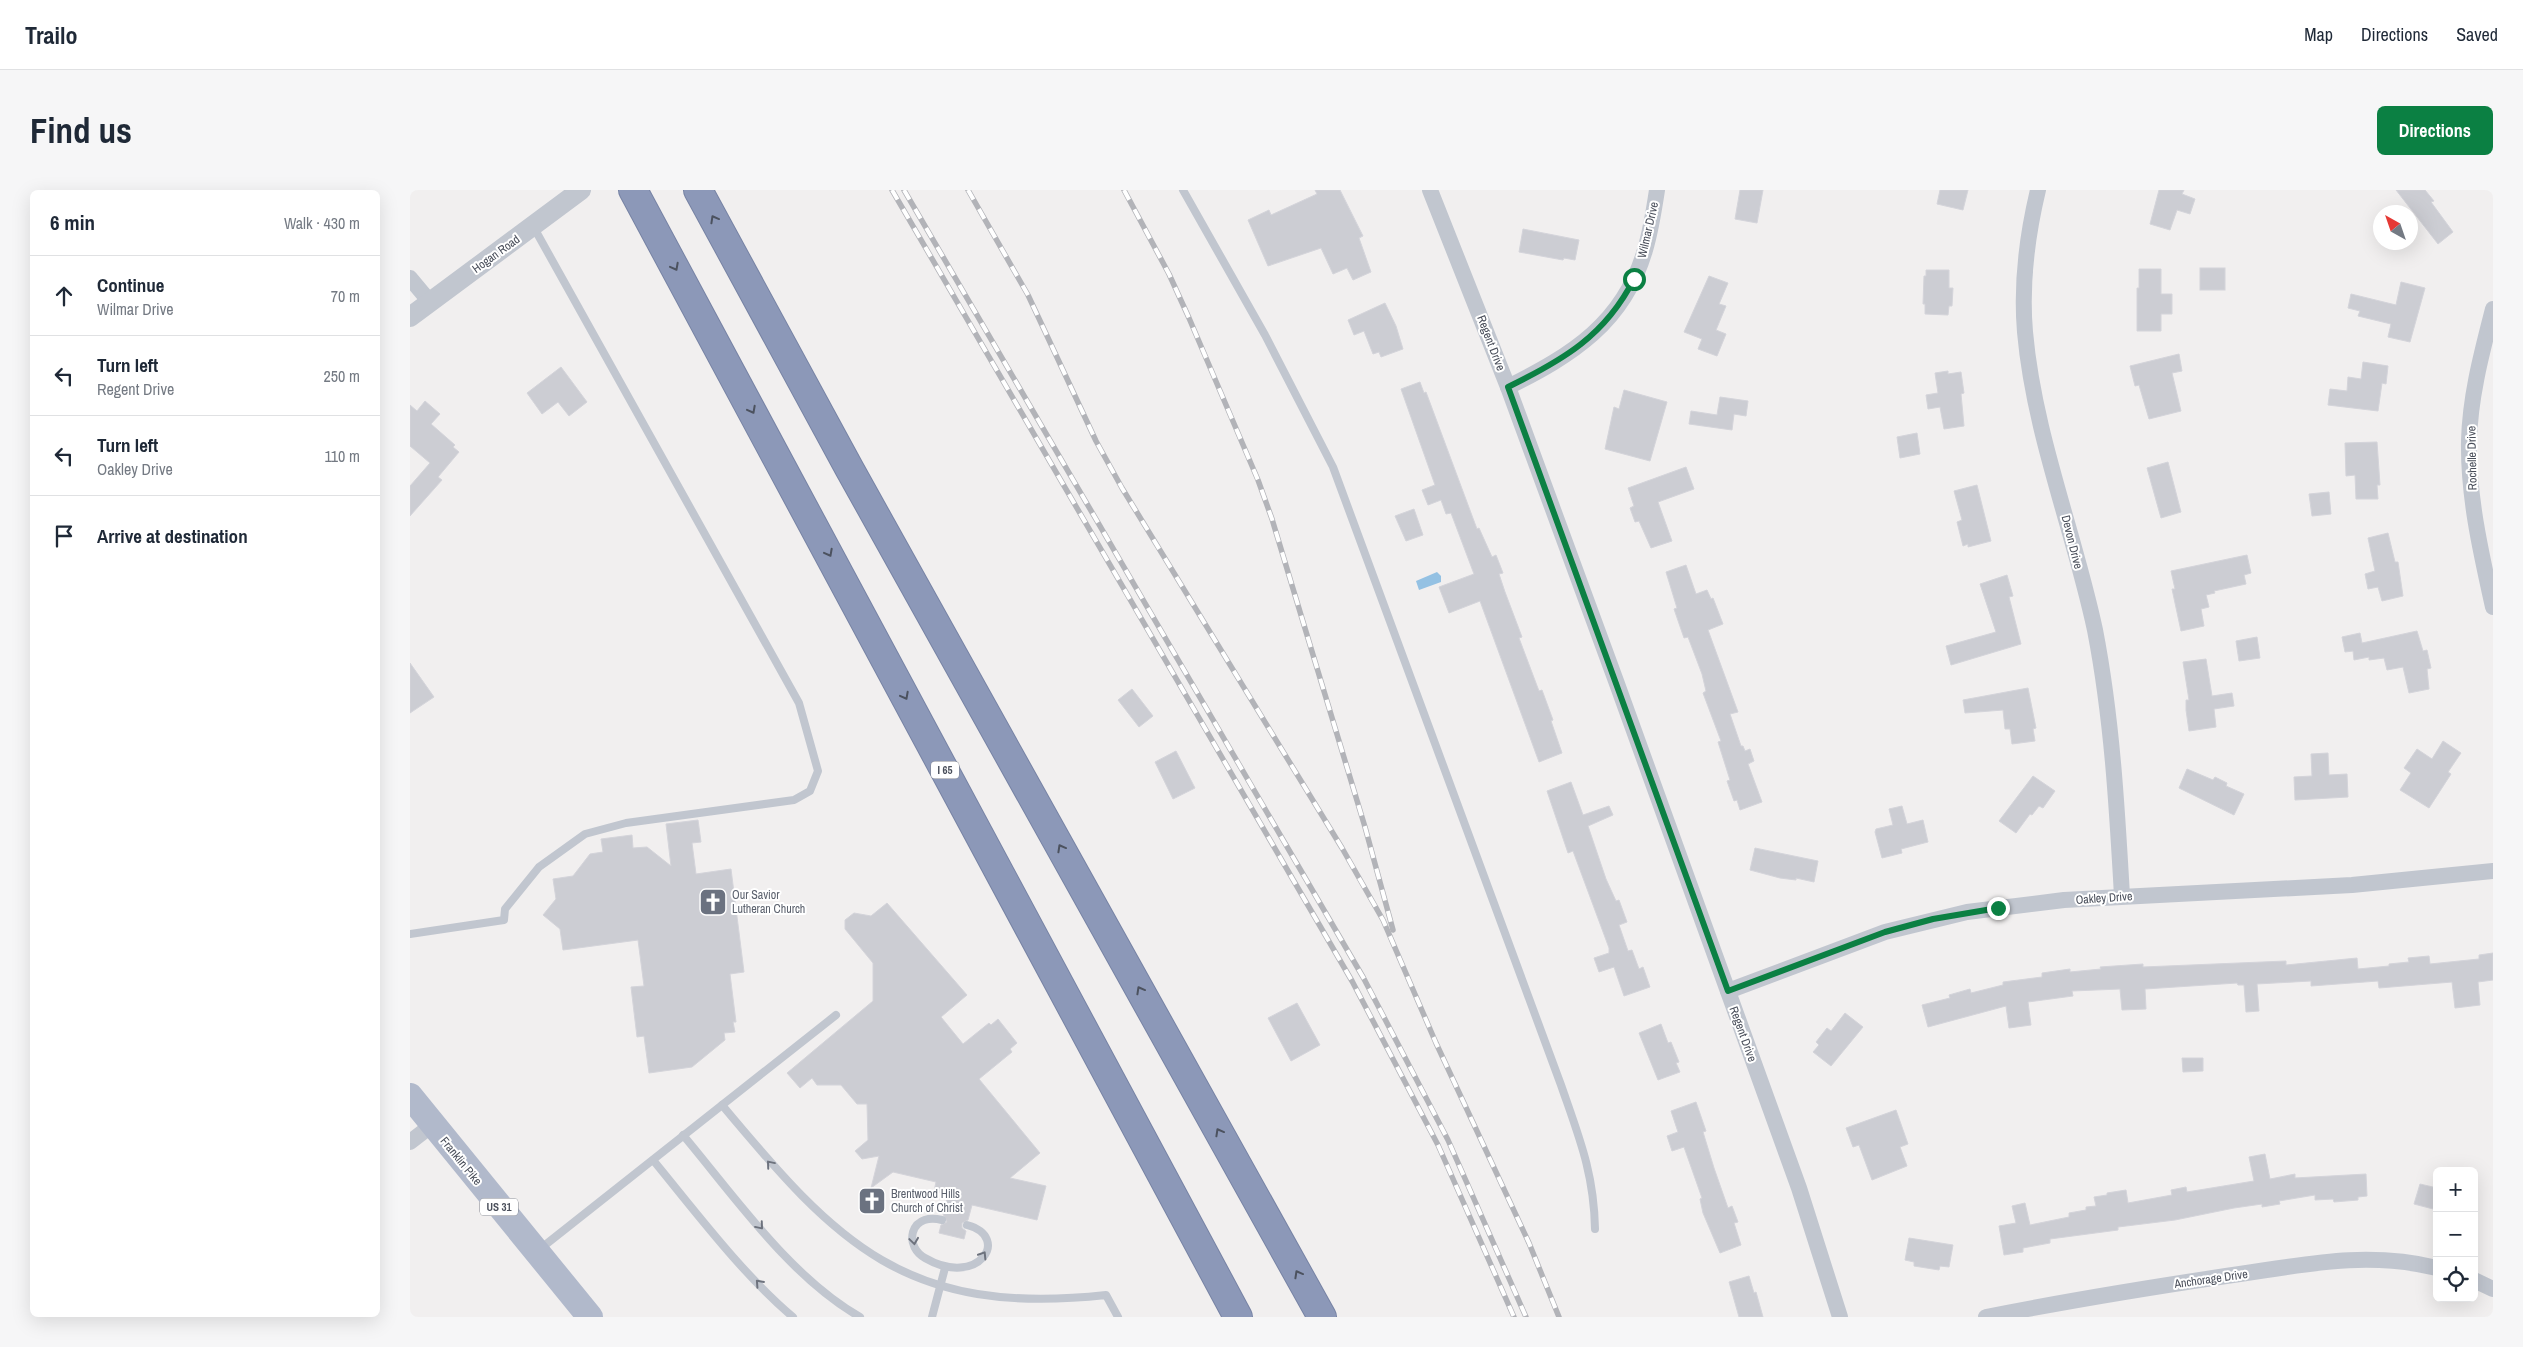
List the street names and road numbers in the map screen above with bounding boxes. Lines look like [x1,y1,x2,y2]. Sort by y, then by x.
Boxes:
street label: Wilmar Drive [1634,200,1662,260]
street label: Hogan Road [469,231,523,277]
street label: Regent Drive [1473,313,1509,373]
street label: Rochelle Drive [2463,426,2481,490]
street label: Devon Drive [2058,514,2086,570]
road number: I 65 [931,762,959,778]
street label: Oakley Drive [2075,888,2133,908]
street label: Regent Drive [1726,1004,1760,1064]
street label: Franklin Pike [437,1133,485,1189]
road number: US 31 [480,1199,518,1216]
street label: Anchorage Drive [2172,1266,2249,1292]

